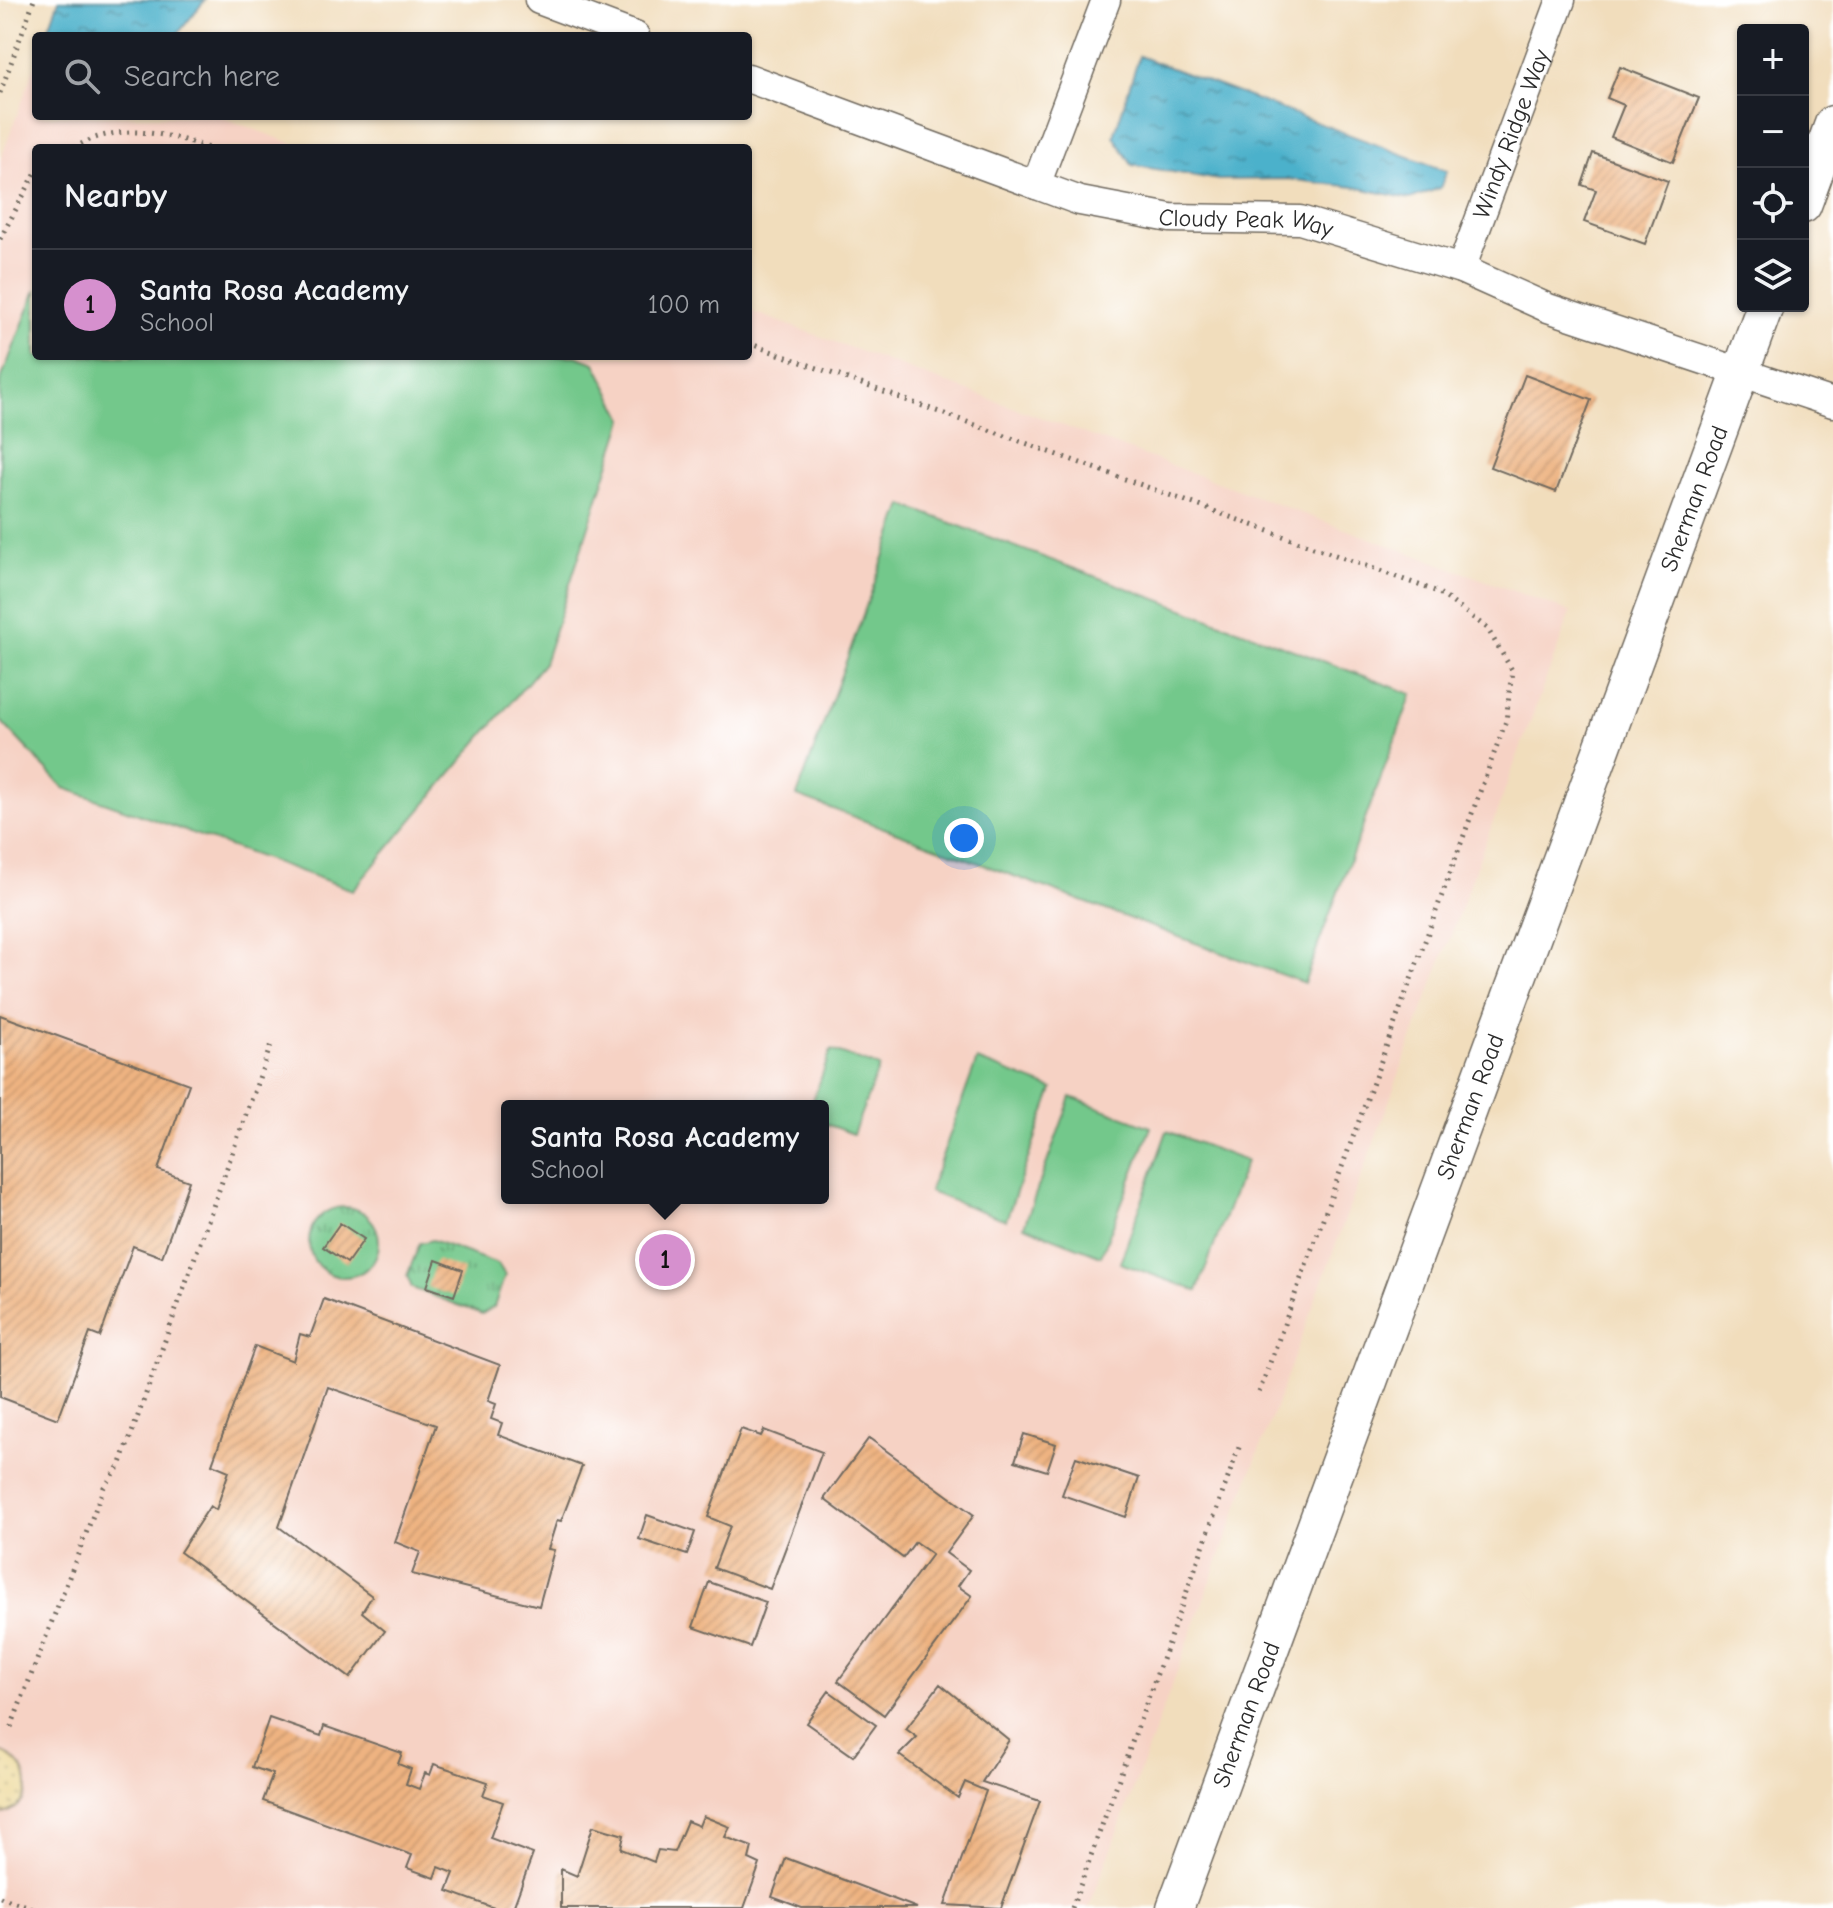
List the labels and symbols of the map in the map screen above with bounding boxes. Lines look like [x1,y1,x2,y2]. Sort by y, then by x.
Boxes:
street label: Windy Ridge Way [1467,45,1556,223]
street label: Cloudy Peak Way [1156,202,1337,243]
street label: Sherman Road [1654,422,1734,575]
your location [944,818,984,858]
street label: Sherman Road [1431,1030,1510,1183]
pin: 1 [639,1230,691,1290]
street label: Sherman Road [1207,1638,1286,1791]

